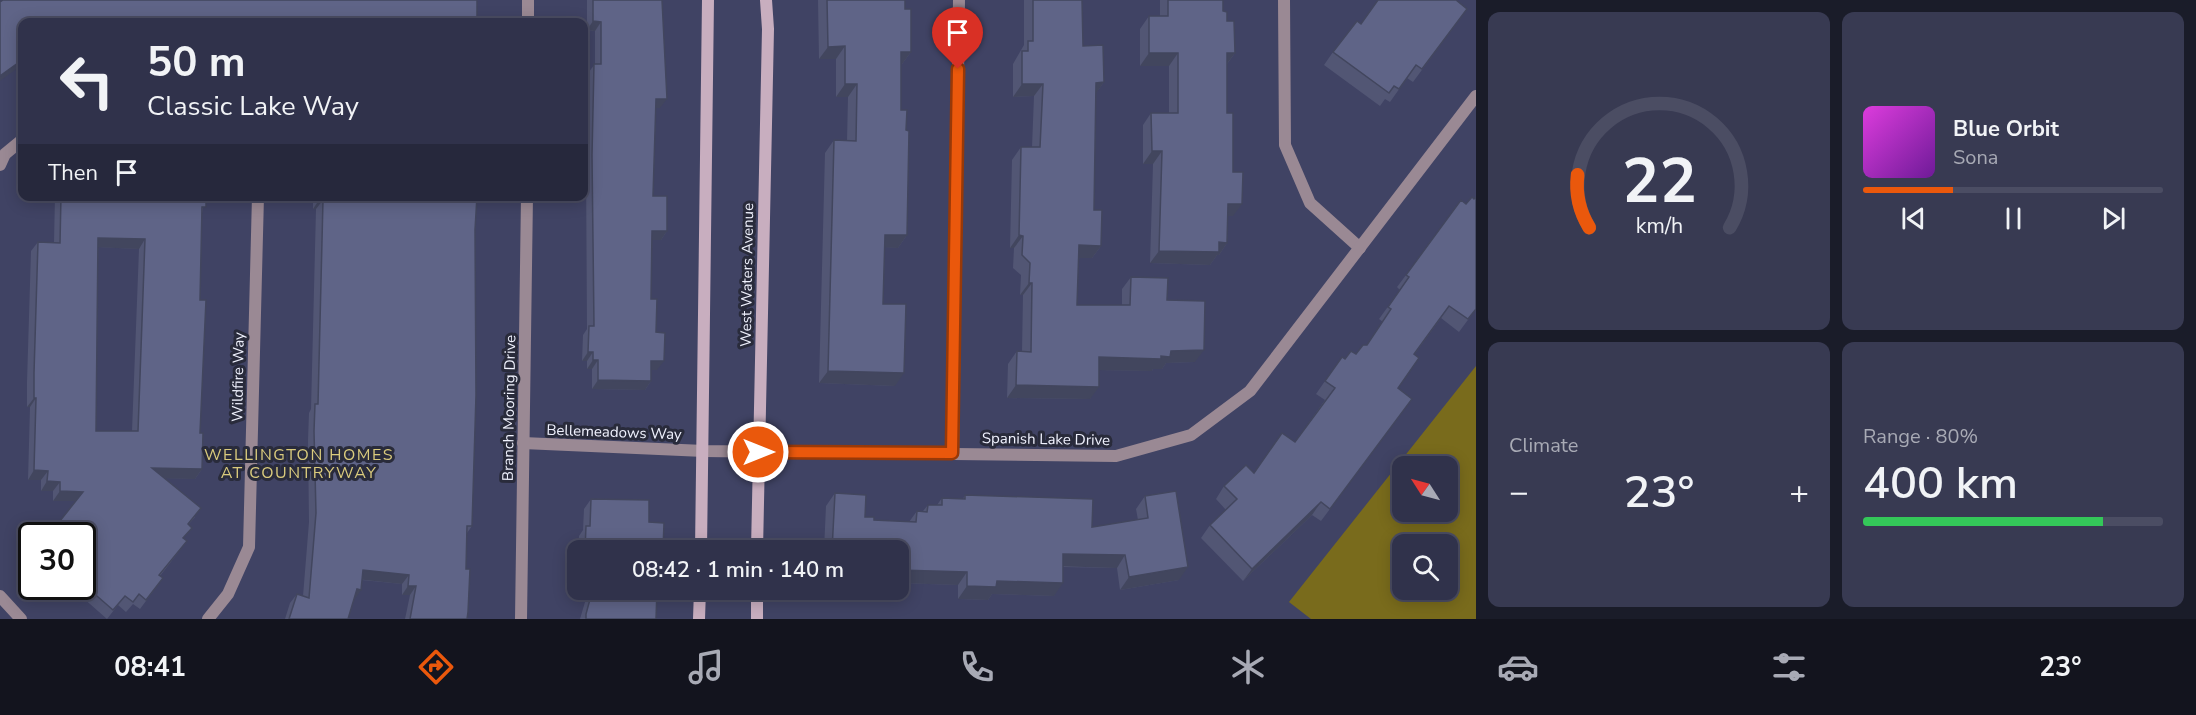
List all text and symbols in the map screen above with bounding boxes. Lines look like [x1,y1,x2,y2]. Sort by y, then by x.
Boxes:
pin [932,7,983,69]
icon: arrive [941,16,974,49]
text: 50 m [147,34,246,91]
icon: left [48,42,126,120]
text: Classic Lake Way [147,88,359,125]
text: Blue Orbit [1953,114,2059,144]
text: 22 [1622,139,1696,224]
text: Sona [1953,144,1998,171]
icon: arrive [110,156,143,189]
text: Then [48,158,98,188]
icon: previous [1897,202,1930,235]
icon: pause [1997,202,2030,235]
icon: next [2097,202,2130,235]
street label: West Waters Avenue [736,203,758,347]
text: km/h [1635,211,1683,241]
street label: Wildfire Way [227,332,249,422]
street label: Branch Mooring Drive [498,335,520,481]
street label: Bellemeadows Way [546,420,682,444]
position arrow [726,420,790,484]
text: Range · 80% [1863,423,1978,450]
street label: Spanish Lake Drive [982,428,1110,450]
text: Climate [1509,432,1578,459]
district label: WELLINGTON HOMES AT COUNTRYWAY [204,444,394,484]
text: 400 km [1863,453,2018,514]
north arrow [1392,456,1458,522]
map controls [1392,456,1458,600]
text: 23° [1624,462,1694,523]
text: − [1509,470,1529,515]
text: + [1789,470,1809,515]
speed limit sign: 30 [18,522,96,600]
button: search [1392,534,1458,600]
text: 08:42 · 1 min · 140 m [632,555,844,585]
icon: directions [415,646,457,688]
icon: music [685,646,727,688]
icon: phone [956,646,998,688]
icon: climate [1227,646,1269,688]
icon: car [1497,646,1539,688]
icon: filters [1768,646,1810,688]
text: 08:41 [114,649,186,686]
text: 23° [2039,649,2082,686]

